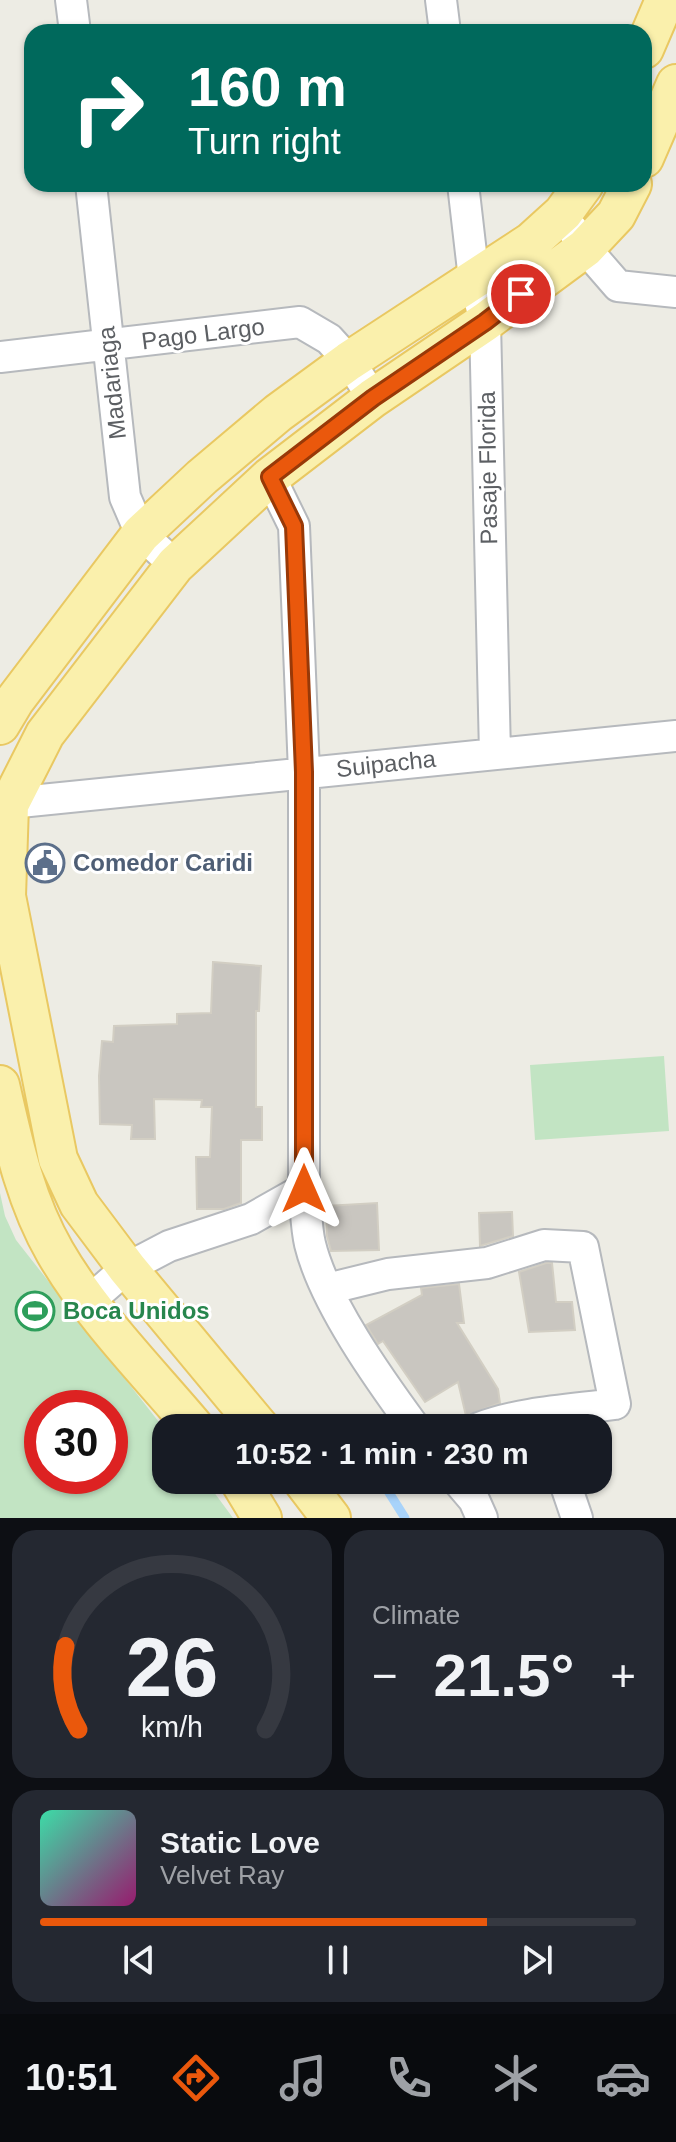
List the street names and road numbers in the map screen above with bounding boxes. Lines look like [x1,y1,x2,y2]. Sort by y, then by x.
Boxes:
street label: Pago Largo [140,313,266,354]
street label: Madariaga [92,325,131,441]
street label: Pasaje Florida [473,390,502,545]
street label: Suipacha [335,745,438,782]

